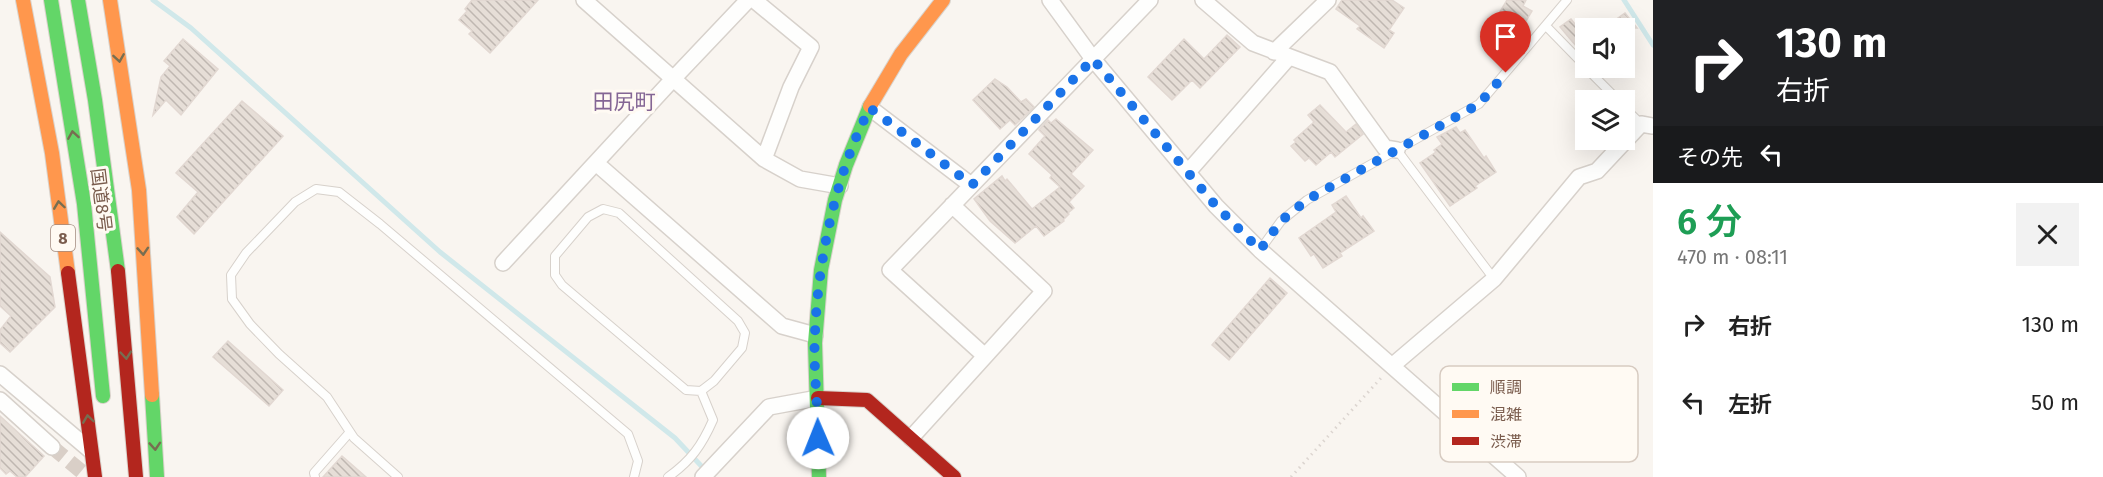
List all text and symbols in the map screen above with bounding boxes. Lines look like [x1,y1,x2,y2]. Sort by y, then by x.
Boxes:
pin [1480,11,1531,73]
map controls [1575,18,1635,150]
button: sound [1575,18,1635,78]
text: 130 m [1776,18,1887,68]
icon: arrive [1489,20,1522,53]
icon: right [1677,24,1755,102]
one-way arrow [112,52,125,62]
text: 右折 [1776,75,1830,107]
district label: 田尻町 [593,89,656,115]
button: layers [1575,90,1635,150]
one-way arrow [68,130,80,140]
icon: left [1755,138,1788,171]
text: その先 [1677,144,1743,171]
street label: 国道8号 [86,167,116,233]
one-way arrow [53,200,65,210]
text: 6 分 [1677,200,1742,244]
button: close [2016,203,2079,266]
road number: 8 [51,225,75,251]
text: 470 m · 08:11 [1677,245,1788,269]
one-way arrow [137,247,150,256]
icon: right [1677,308,1710,341]
text: 130 m [2022,311,2079,338]
text: 右折 [1728,313,1772,340]
one-way arrow [119,350,132,359]
legend [1440,366,1638,462]
text: 順調 [1490,378,1522,397]
icon: left [1677,386,1710,419]
text: 50 m [2031,389,2079,416]
text: 左折 [1728,391,1772,418]
text: 混雑 [1490,405,1522,424]
position arrow [786,406,850,470]
one-way arrow [82,414,94,424]
text: 渋滞 [1490,432,1522,451]
one-way arrow [149,441,162,450]

